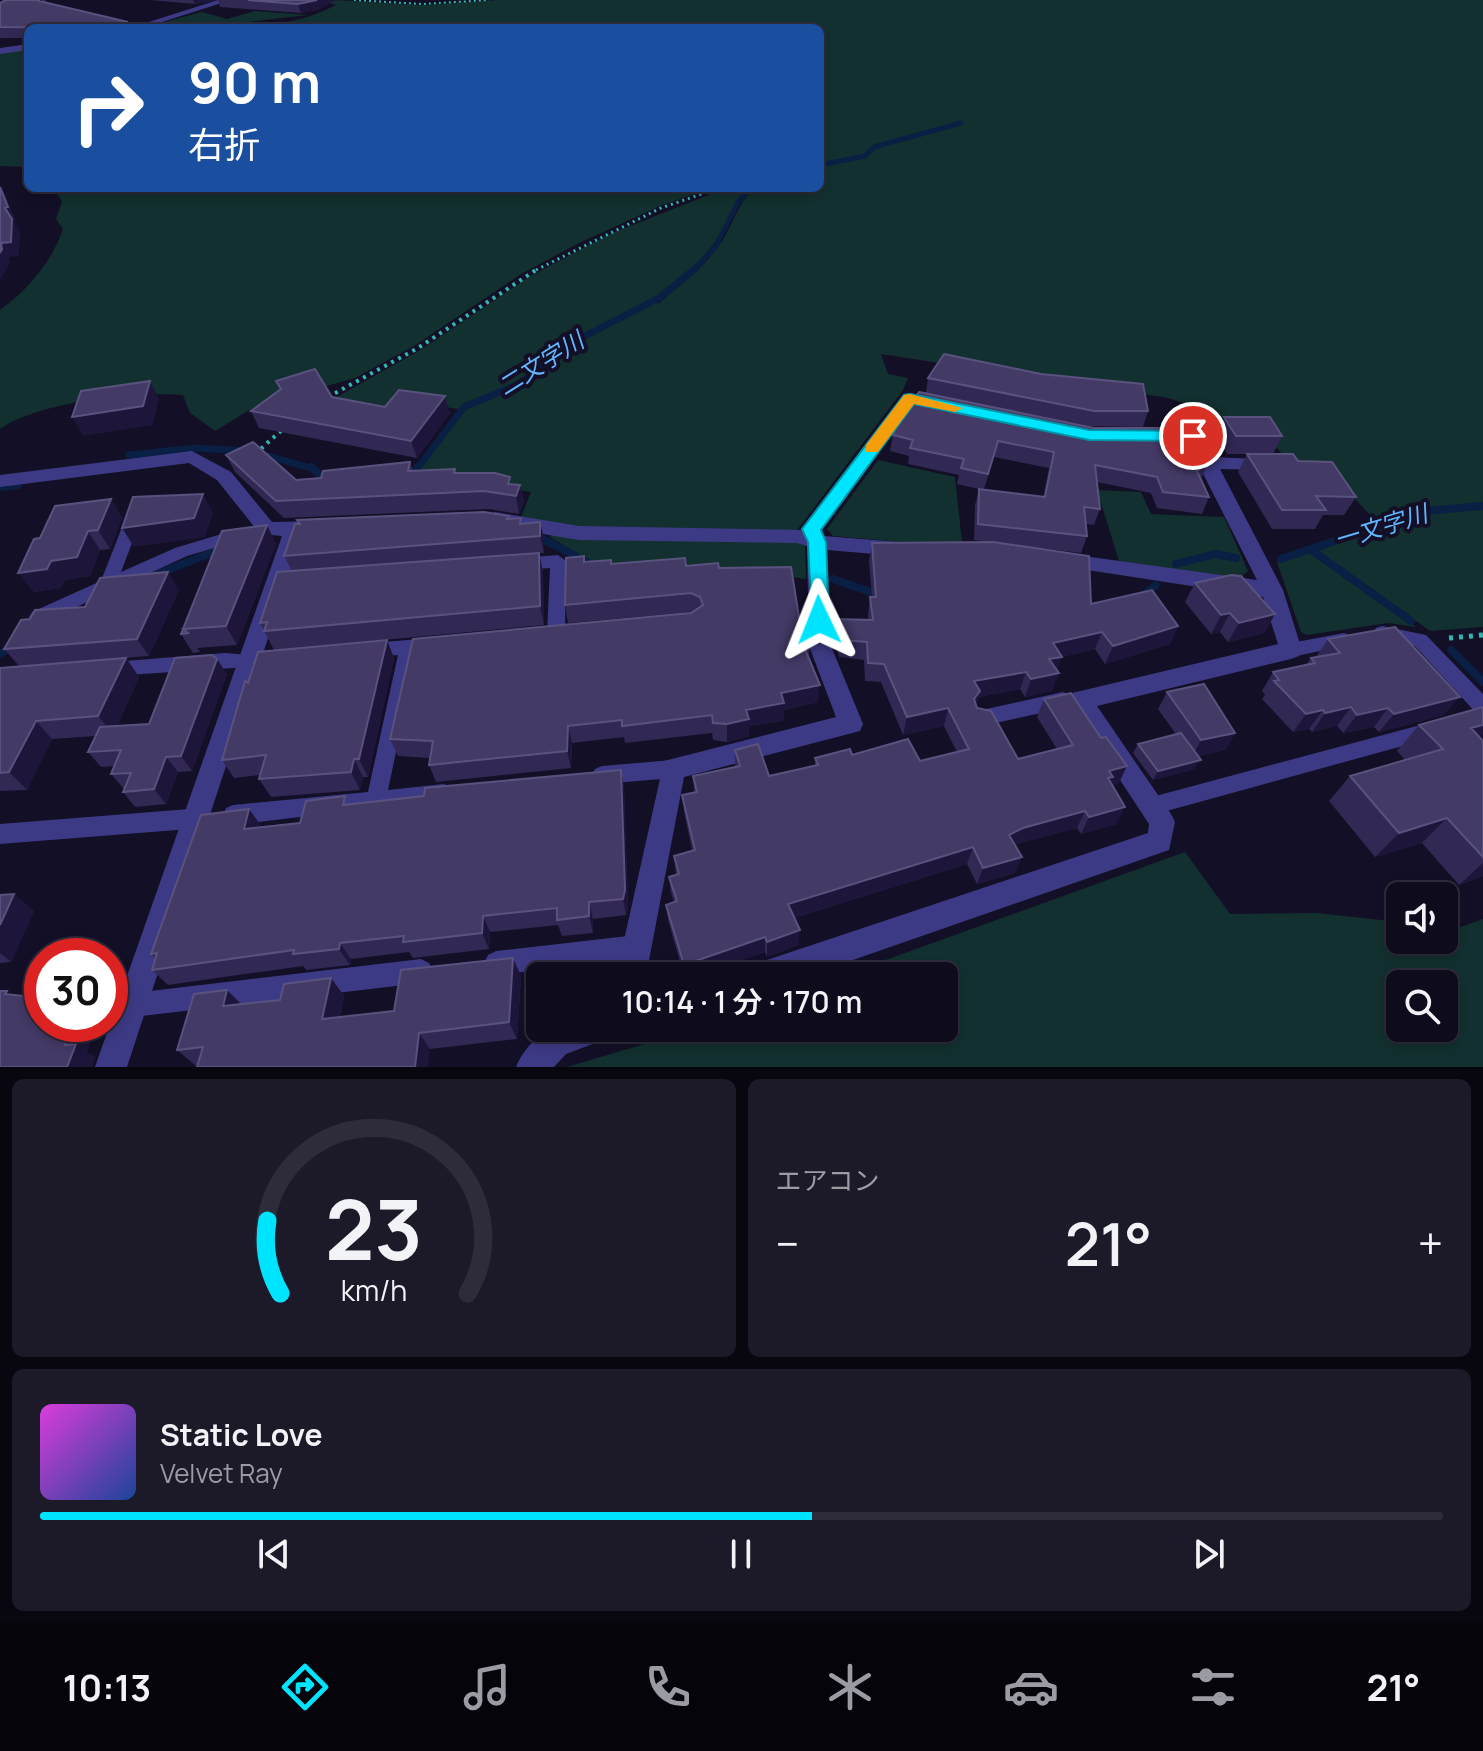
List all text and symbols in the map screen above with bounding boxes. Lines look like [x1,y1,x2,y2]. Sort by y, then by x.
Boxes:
text: 90 m [188,43,321,120]
icon: right [56,56,160,160]
text: 右折 [188,120,260,169]
water label: 二文字川 [491,322,592,402]
pin [1159,402,1227,470]
icon: arrive [1171,414,1215,458]
water label: 一文字川 [1330,495,1434,555]
position arrow [777,578,861,662]
map controls [1386,882,1458,1042]
button: sound [1386,882,1458,954]
speed limit sign: 30 [24,938,128,1042]
button: search [1386,970,1458,1042]
text: 10:14 · 1 分 · 170 m [622,981,862,1022]
text: エアコン [776,1162,880,1198]
text: 23 [325,1171,423,1285]
text: 21° [1065,1202,1152,1284]
text: − [776,1213,799,1273]
text: + [1418,1213,1443,1273]
text: km/h [341,1271,407,1310]
text: Static Love [160,1414,323,1455]
text: Velvet Ray [160,1455,283,1491]
icon: previous [252,1532,296,1576]
icon: pause [719,1532,763,1576]
icon: next [1187,1532,1231,1576]
icon: directions [277,1659,333,1715]
icon: music [459,1659,515,1715]
icon: phone [640,1659,696,1715]
icon: climate [822,1659,878,1715]
icon: car [1003,1659,1059,1715]
icon: filters [1185,1659,1241,1715]
text: 10:13 [63,1663,151,1712]
text: 21° [1367,1663,1420,1712]

